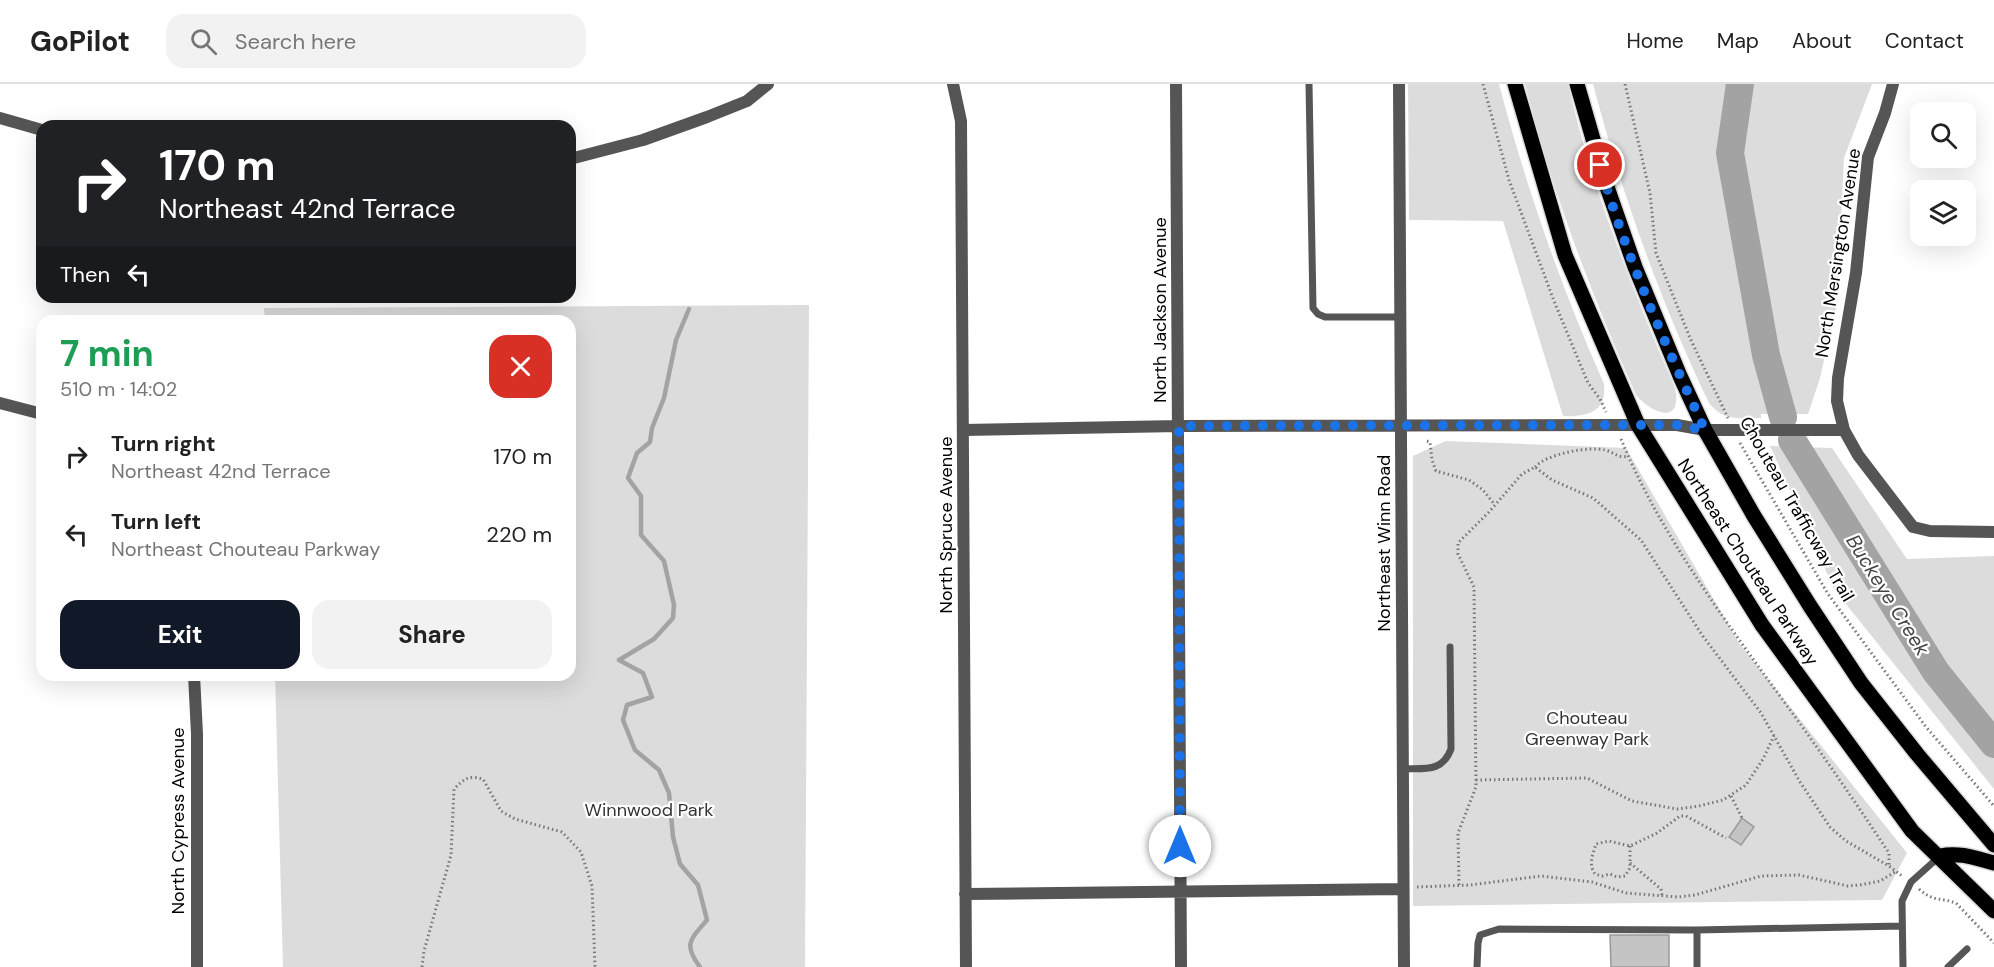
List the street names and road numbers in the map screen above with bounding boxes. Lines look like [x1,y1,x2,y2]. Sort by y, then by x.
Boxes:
street label: North Mersington Avenue [1810,147,1866,359]
street label: North Jackson Avenue [1148,217,1172,403]
street label: Chouteau Trafficway Trail [1734,412,1860,606]
street label: North Spruce Avenue [934,436,958,614]
street label: Northeast Chouteau Parkway [1672,454,1824,670]
street label: Northeast Winn Road [1372,455,1396,631]
street label: North Cypress Avenue [166,728,190,914]

